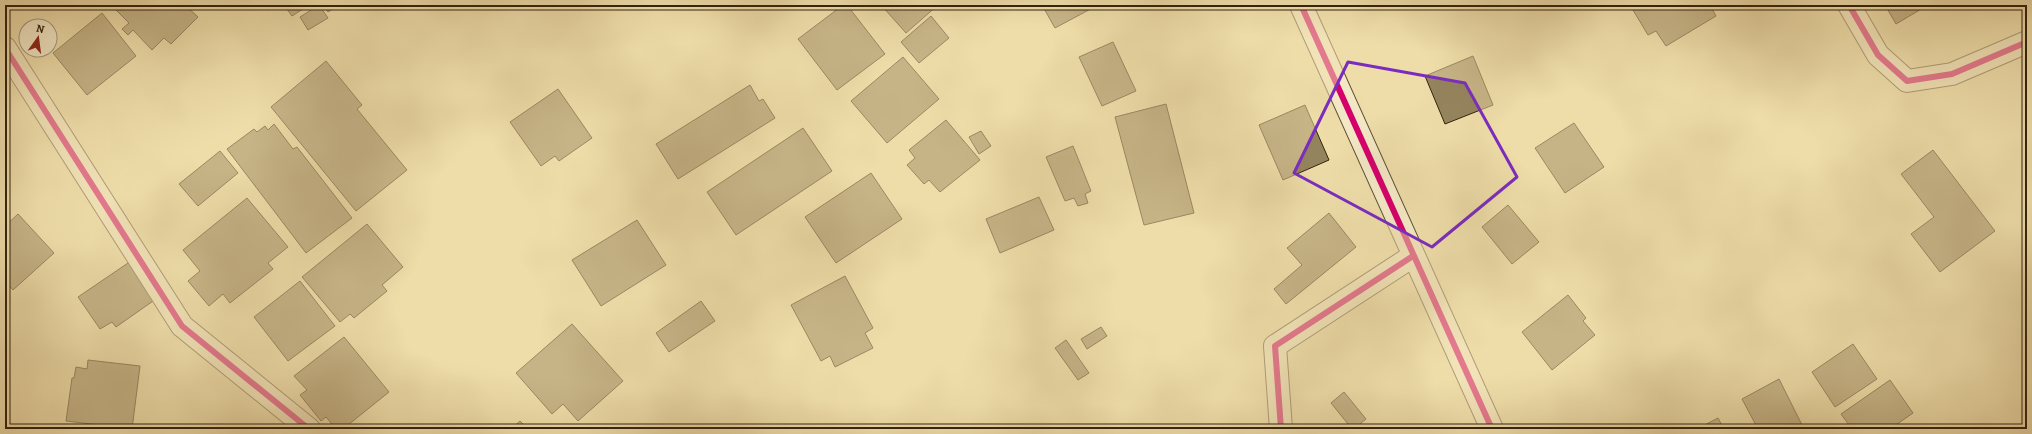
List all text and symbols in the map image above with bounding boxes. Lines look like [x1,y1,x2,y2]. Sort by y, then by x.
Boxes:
north arrow [18,18,58,58]
text: N [35,21,46,37]

